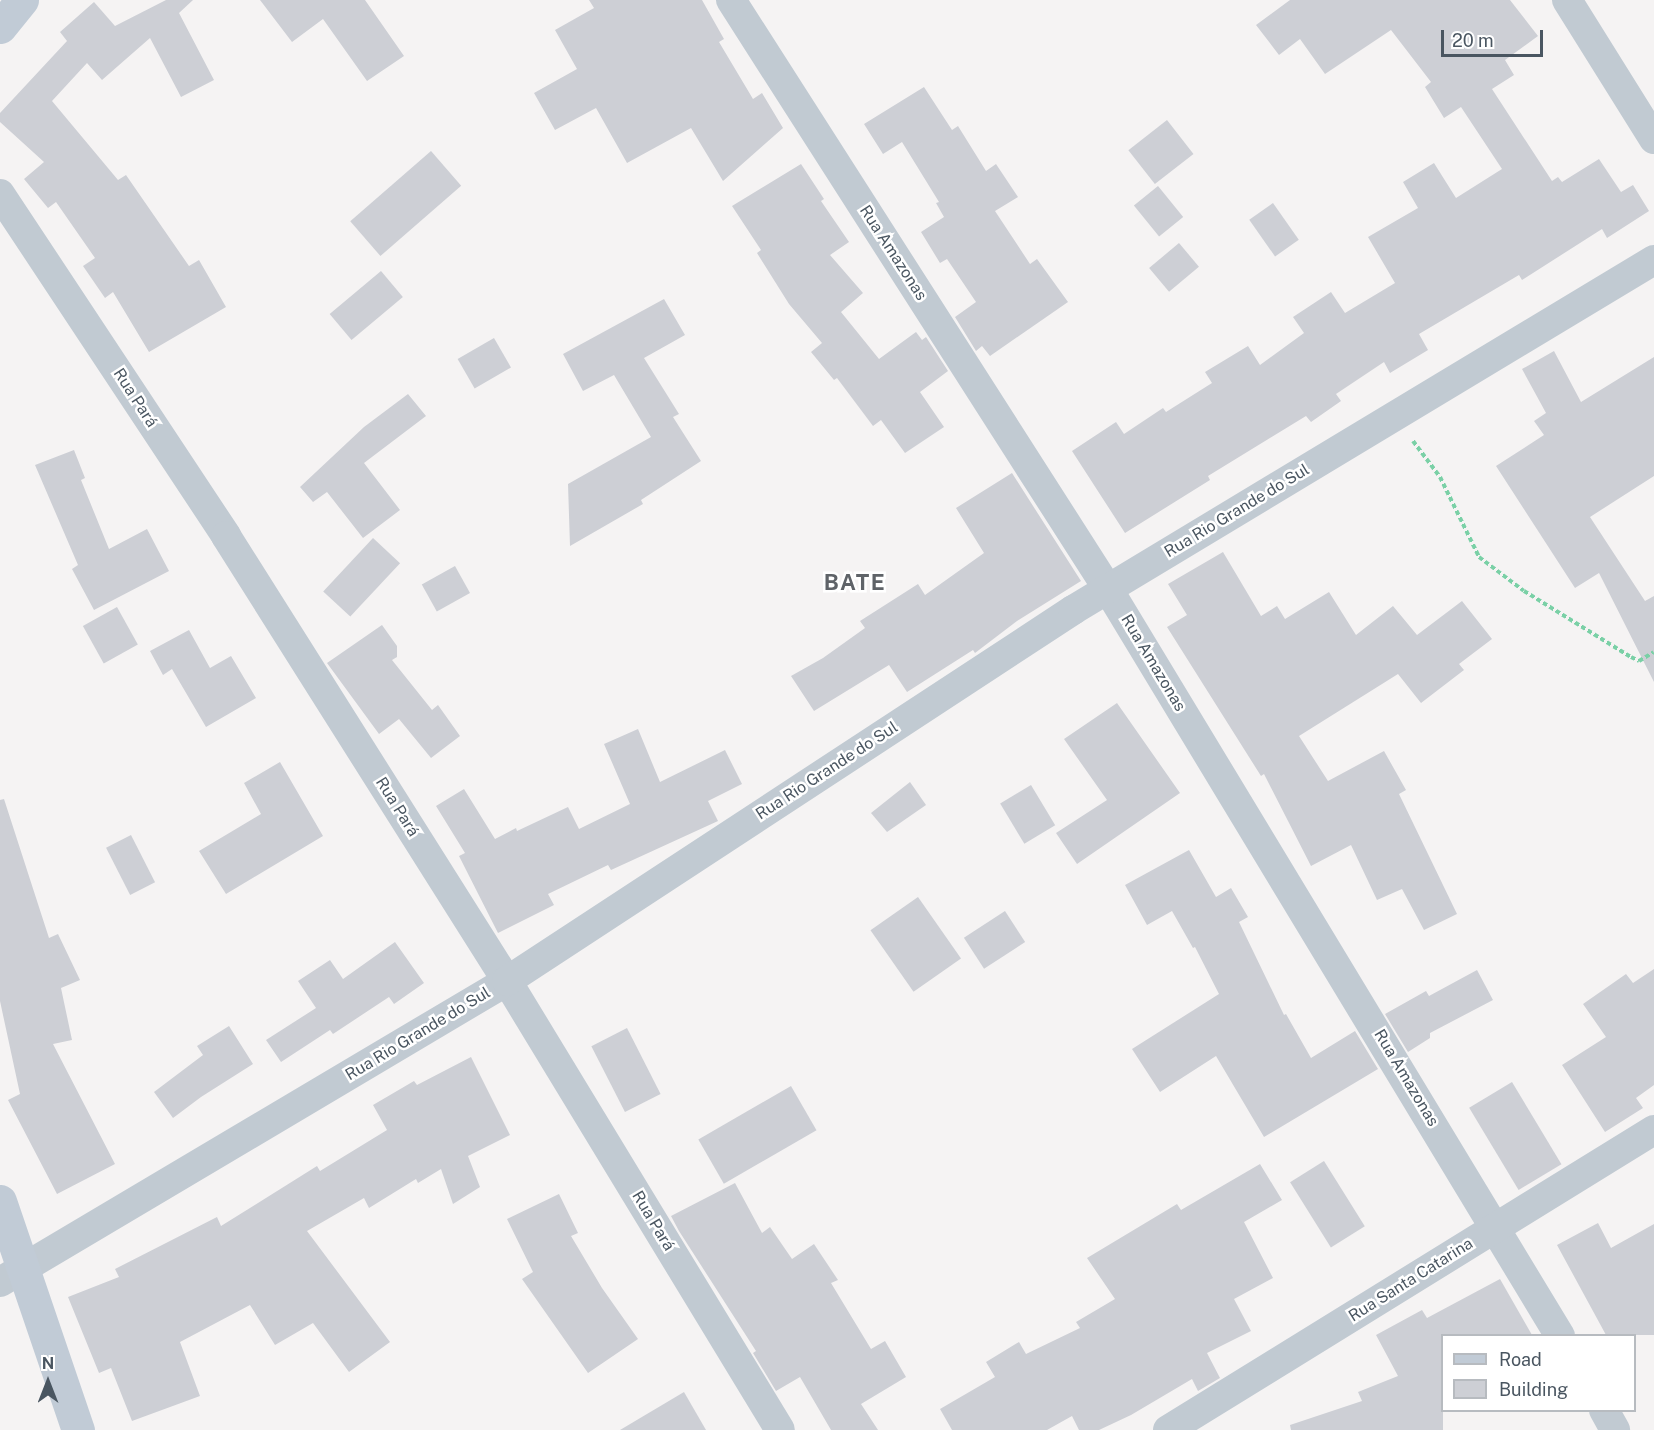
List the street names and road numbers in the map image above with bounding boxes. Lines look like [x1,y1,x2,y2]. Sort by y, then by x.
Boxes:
street label: Rua Amazonas [855,202,931,304]
street label: Rua Pará [109,365,161,431]
street label: Rua Rio Grande do Sul [1161,460,1313,562]
street label: Rua Amazonas [1117,611,1189,715]
street label: Rua Rio Grande do Sul [752,718,902,824]
street label: Rua Pará [371,774,423,840]
street label: Rua Rio Grande do Sul [342,983,494,1085]
street label: Rua Amazonas [1370,1026,1442,1130]
street label: Rua Pará [628,1188,678,1254]
street label: Rua Santa Catarina [1345,1234,1477,1326]

